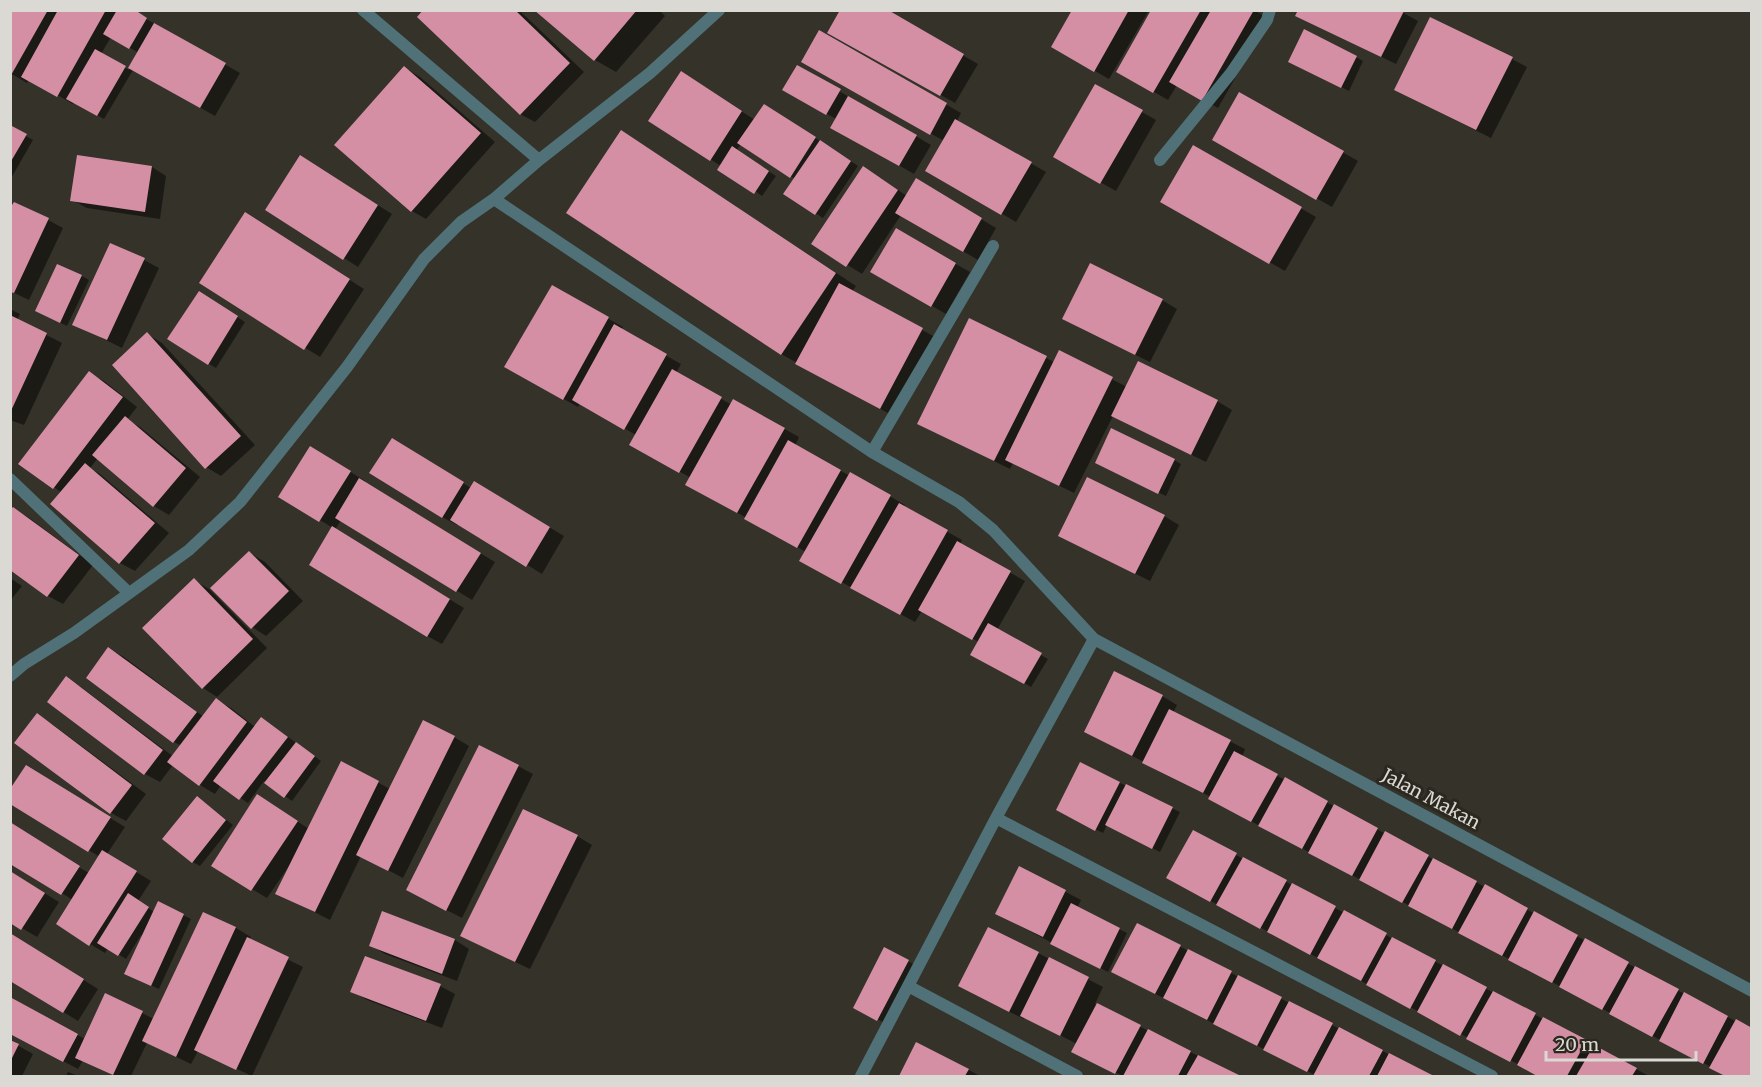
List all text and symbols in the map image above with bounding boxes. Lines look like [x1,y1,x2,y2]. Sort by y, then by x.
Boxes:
street label: Jalan Makan [1377,763,1484,834]
scale bar [1546,1024,1696,1062]
text: 20 m [1555,1033,1599,1056]

